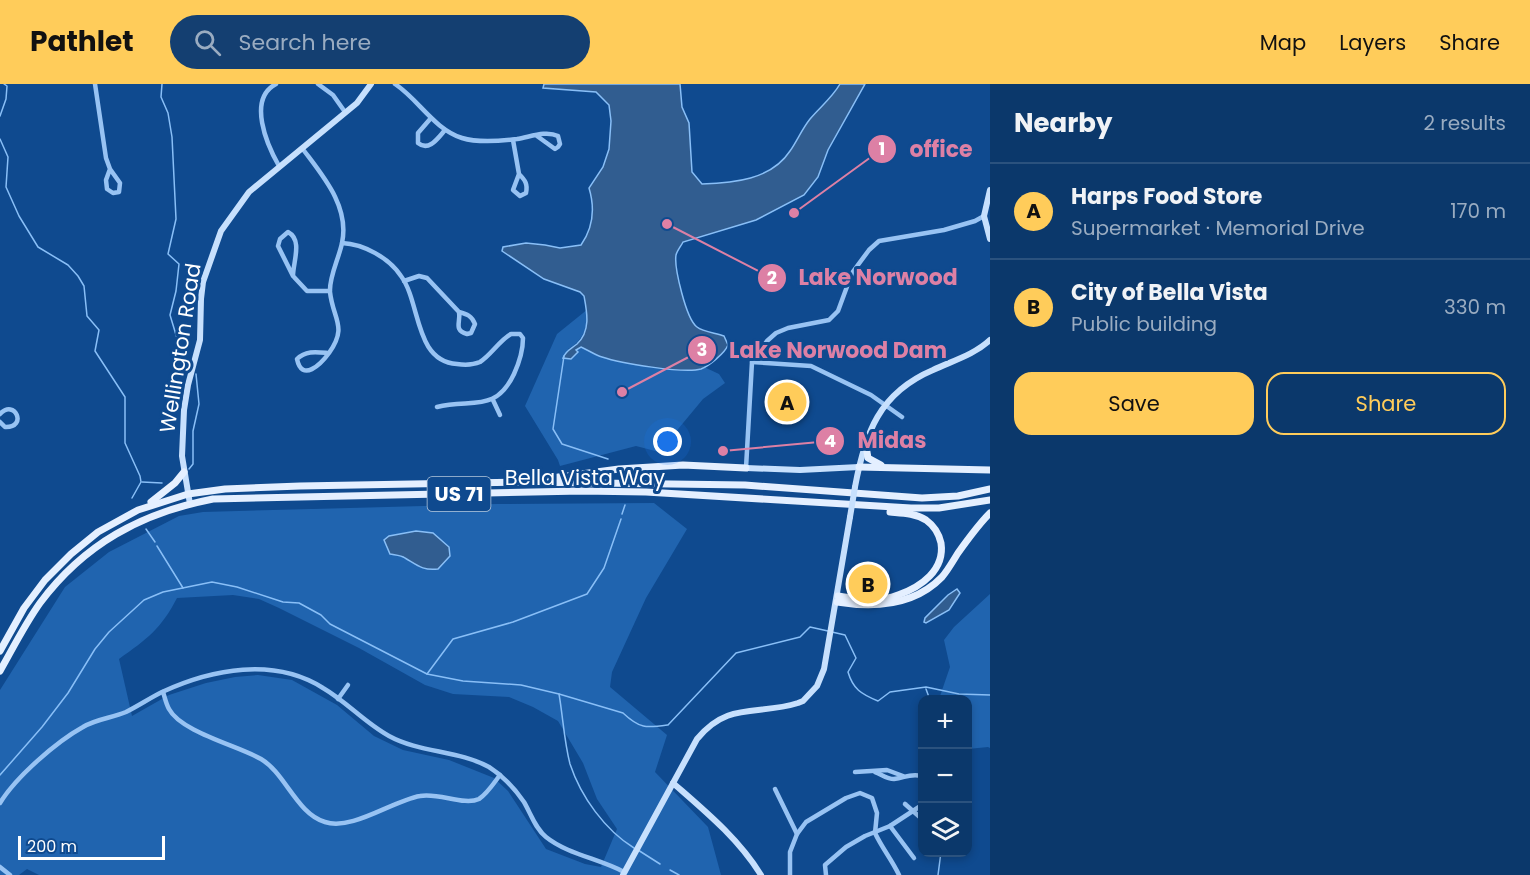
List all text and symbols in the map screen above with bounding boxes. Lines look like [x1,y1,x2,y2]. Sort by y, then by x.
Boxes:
search box [170,15,590,69]
text: Pathlet [30,22,134,61]
icon: search [191,26,224,59]
text: Search here [239,27,371,58]
text: Map [1260,28,1306,57]
text: Layers [1339,28,1406,57]
text: Share [1439,28,1500,57]
text: Nearby [1014,105,1112,141]
text: 2 results [1423,109,1506,137]
callout: office [867,129,984,169]
text: office [909,134,973,165]
text: 1 [879,136,885,161]
text: Harps Food Store [1071,181,1262,212]
text: A [1026,197,1041,225]
text: 170 m [1450,197,1506,225]
text: Supermarket · Memorial Drive [1071,214,1365,242]
callout: Lake Norwood [757,258,970,298]
street label: Wellington Road [152,261,208,435]
text: Lake Norwood [798,262,958,293]
text: 2 [767,265,777,290]
text: City of Bella Vista [1071,277,1268,308]
text: B [1027,293,1040,321]
text: 330 m [1444,293,1506,321]
text: Public building [1071,310,1217,338]
callout: Lake Norwood Dam [687,330,959,370]
text: Lake Norwood Dam [729,335,947,366]
text: 3 [697,337,707,362]
button: Save [1014,372,1254,435]
button: Share [1266,372,1506,435]
pin: A [768,380,806,424]
callout: Midas [815,421,938,461]
text: Midas [858,425,926,456]
your location [653,427,682,456]
text: 4 [824,428,836,453]
street label: Bella Vista Way [505,463,665,492]
road number: US 71 [428,477,490,511]
pin: B [848,562,888,606]
map controls [918,695,972,857]
button: + [918,695,972,749]
button: − [918,749,972,803]
button: layers [918,803,972,857]
scale bar [18,833,165,860]
text: 200 m [27,835,77,858]

